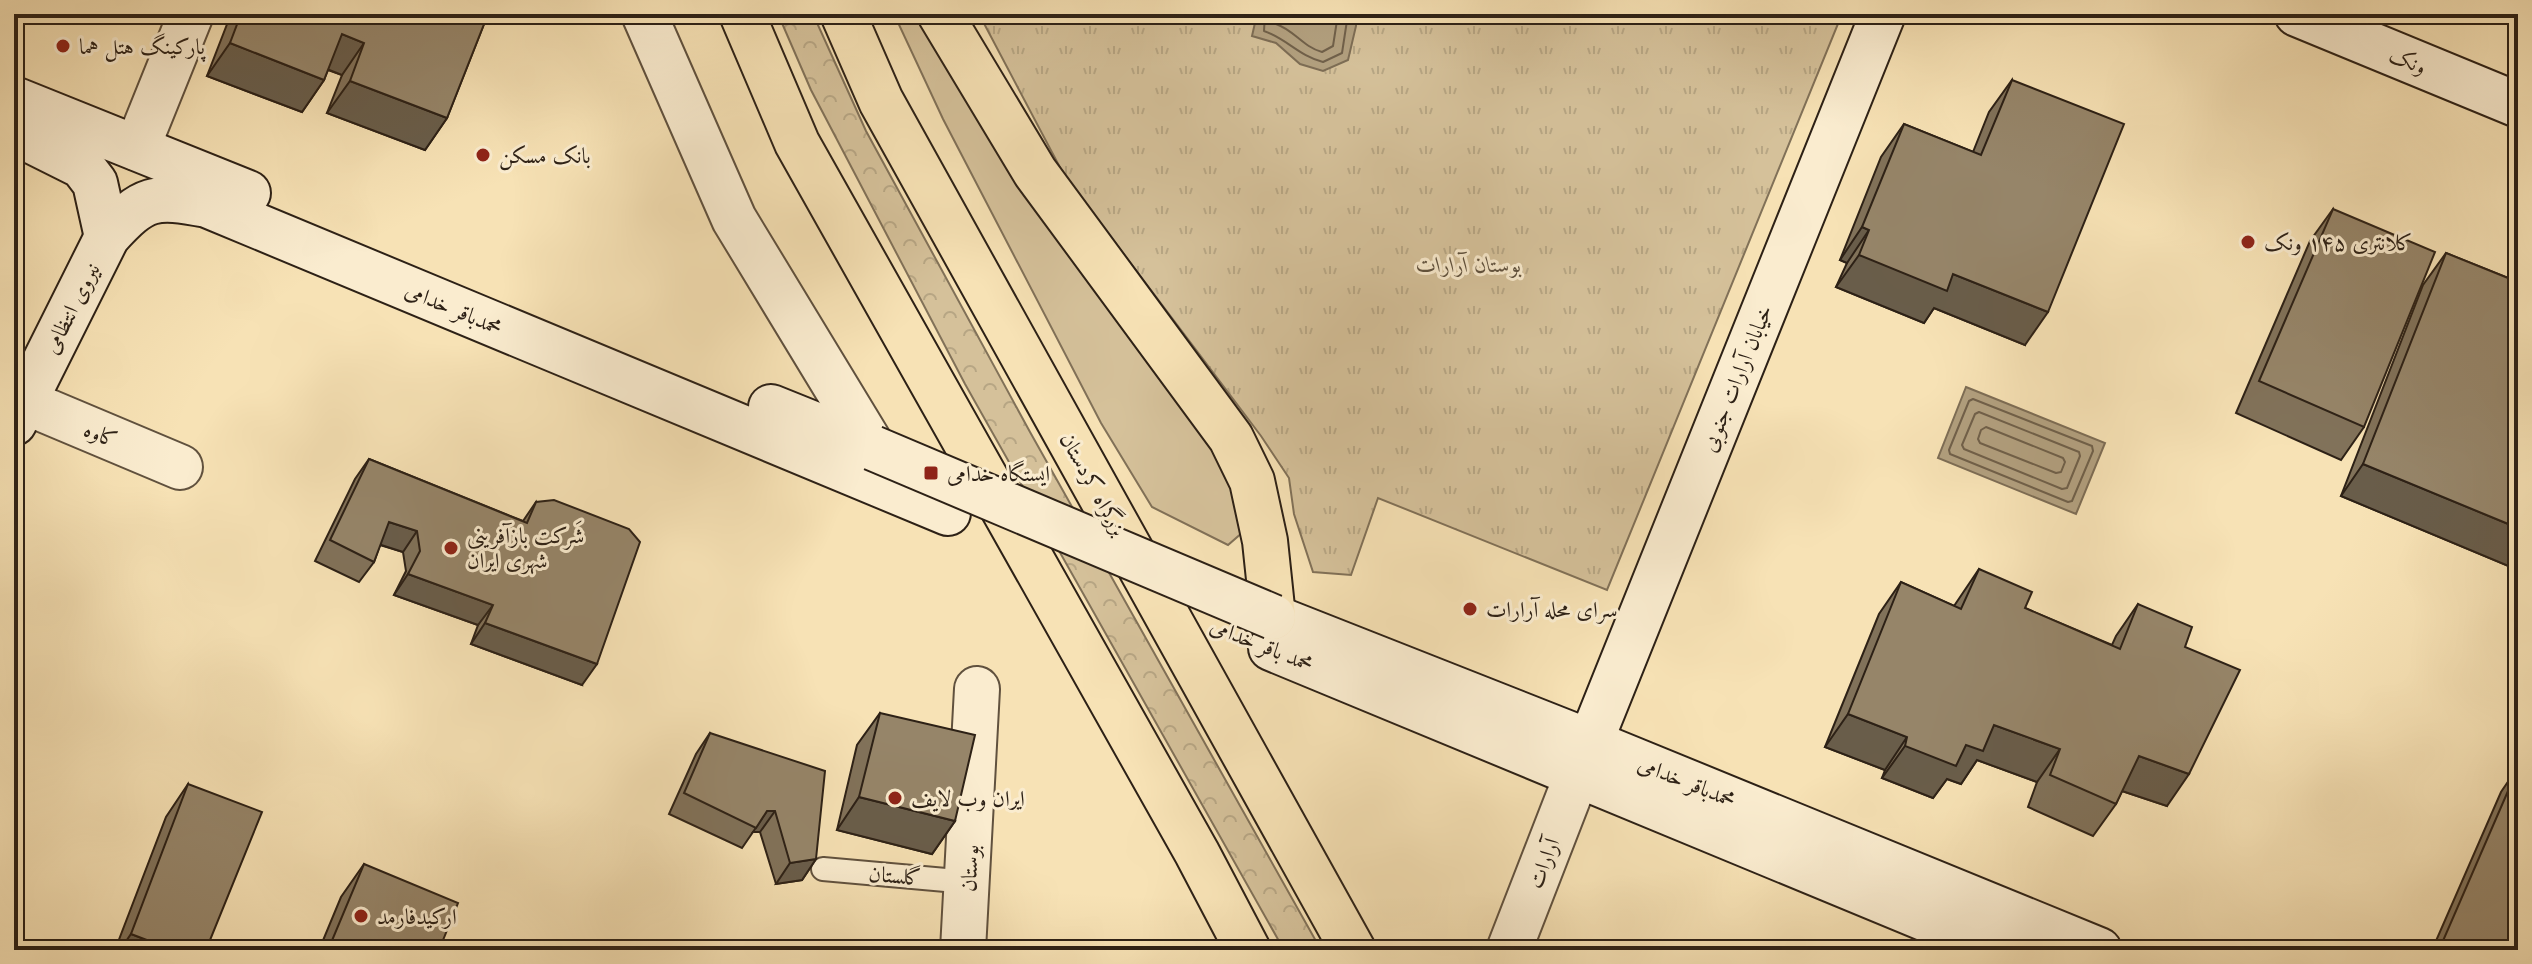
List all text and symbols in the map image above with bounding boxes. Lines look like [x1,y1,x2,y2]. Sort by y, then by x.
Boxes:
place label: پارکینگ هتل هما [79,33,207,63]
marker: پارکینگ هتل هما [54,37,72,55]
street label: ونک [2385,41,2430,80]
place label: بانک مسکن [499,142,591,171]
marker: بانک مسکن [474,146,492,164]
place label: کلانتری ۱۴۵ ونک [2264,229,2413,256]
marker: کلانتری ۱۴۵ ونک [2239,233,2257,251]
park label: بوستان آرارات [1416,251,1522,278]
street label: نیروی انتظامی [37,258,106,358]
street label: محمدباقر خدامی [401,276,506,342]
street label: خیابان آرارات جنوبی [1695,301,1781,457]
street label: کاوه [80,415,122,454]
street label: بزرگراه کردستان [1054,427,1134,541]
place label: ایستگاه خدامی [947,460,1050,487]
marker: ایستگاه خدامی [922,464,940,482]
place label: شَرکت بازآفرینی شهری ایران [467,520,584,575]
marker: شَرکت بازآفرینی شهری ایران [442,539,460,557]
place label: سرای محله آرارات [1486,596,1618,624]
marker: سرای محله آرارات [1461,600,1479,618]
street label: محمد باقر خدامی [1206,612,1317,678]
street label: محمدباقر خدامی [1634,750,1740,814]
place label: ایران وب لایف [911,785,1025,812]
marker: ایران وب لایف [886,789,904,807]
street label: آرارات [1521,832,1566,892]
street label: بوستان [954,844,985,893]
street label: گلستان [868,860,922,891]
place label: ارکیدفارمد [377,903,457,930]
marker: ارکیدفارمد [352,907,370,925]

